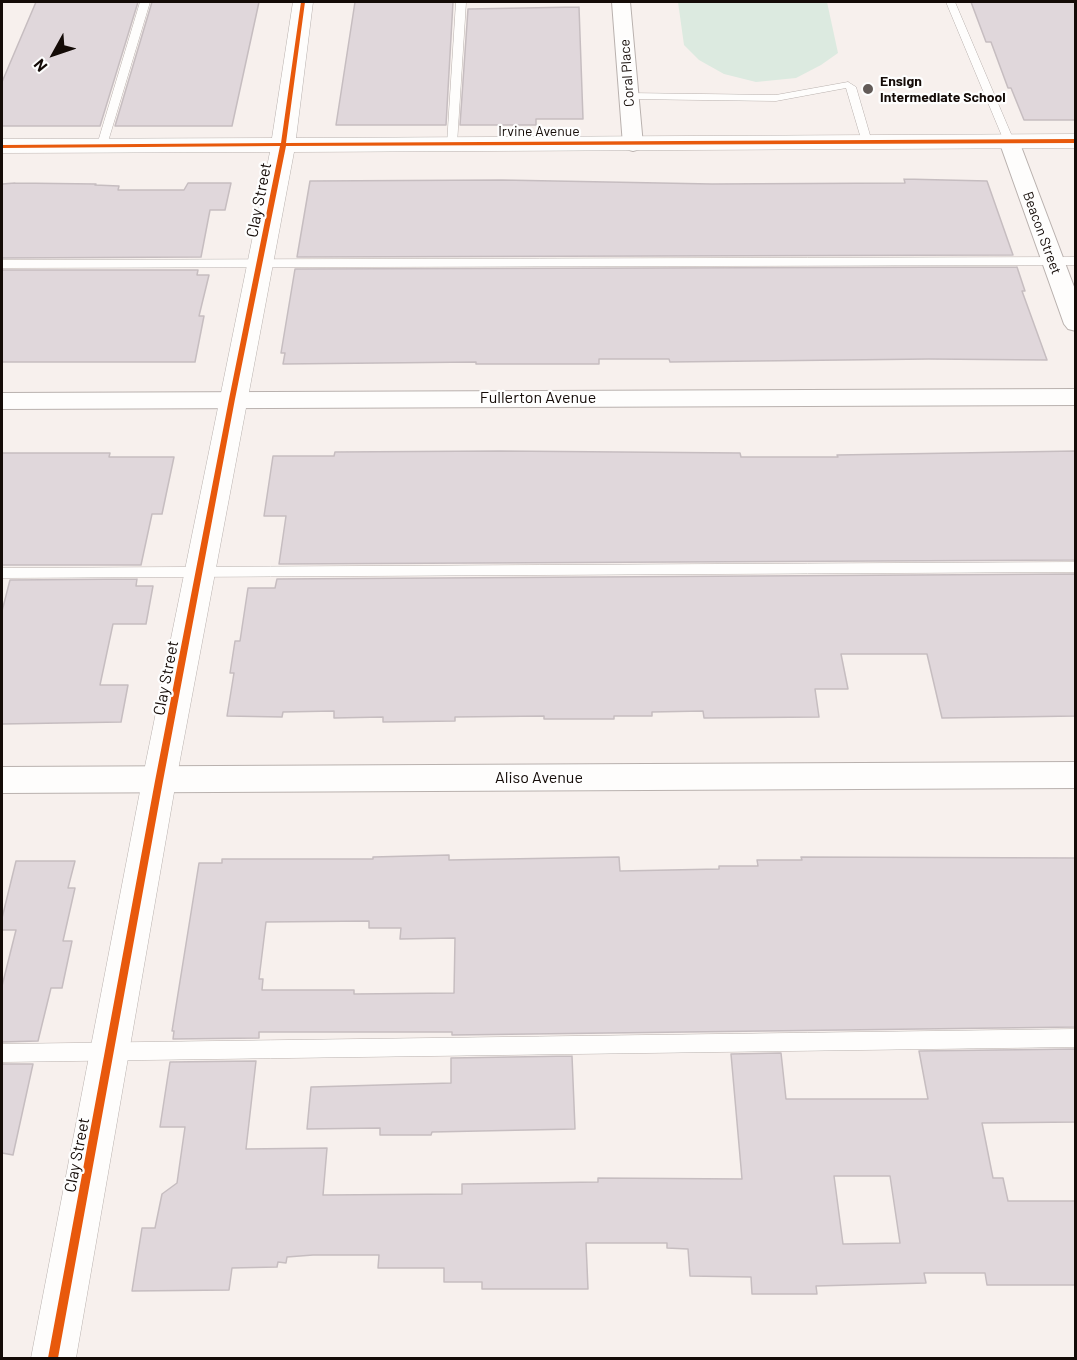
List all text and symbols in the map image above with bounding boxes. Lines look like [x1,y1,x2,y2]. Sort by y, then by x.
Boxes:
north arrow [24,24,84,84]
street label: Coral Place [616,39,638,107]
text: N [29,56,51,76]
place label: Ensign Intermediate School [880,73,1006,106]
marker: Ensign Intermediate School [861,82,875,96]
street label: Irvine Avenue [498,123,580,139]
street label: Clay Street [242,161,276,239]
street label: Beacon Street [1019,189,1065,277]
street label: Fullerton Avenue [480,388,596,408]
street label: Clay Street [149,639,183,717]
street label: Aliso Avenue [495,768,583,788]
street label: Clay Street [60,1116,94,1194]

